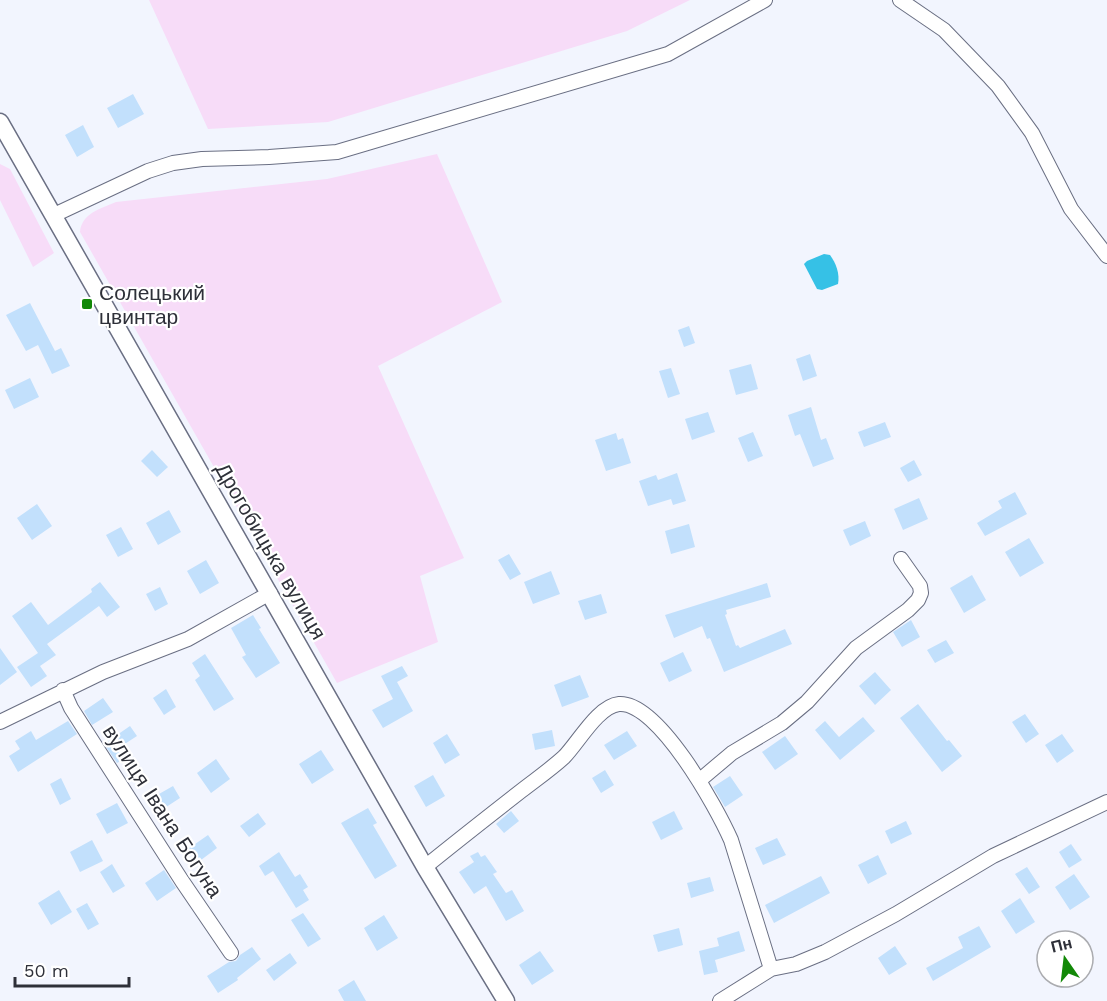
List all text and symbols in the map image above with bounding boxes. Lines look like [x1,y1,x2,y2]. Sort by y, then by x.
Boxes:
place label: Солецький цвинтар [99,280,205,329]
marker: Солецький цвинтар [80,297,94,311]
street label: Дрогобицька вулиця [210,458,332,644]
street label: вулиця Івана Богуна [98,720,228,902]
north arrow [1035,929,1095,989]
text: Пн [1049,933,1074,957]
scale bar [15,950,129,988]
text: 50 m [24,960,69,981]

